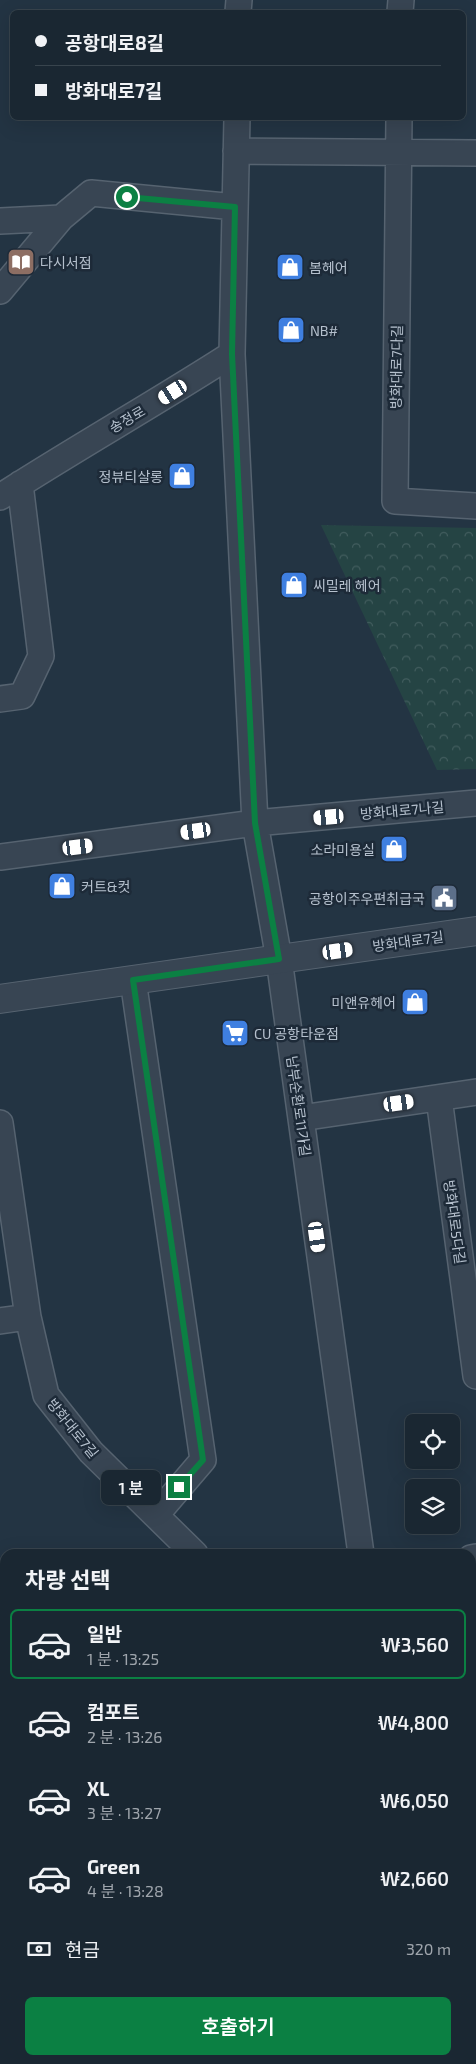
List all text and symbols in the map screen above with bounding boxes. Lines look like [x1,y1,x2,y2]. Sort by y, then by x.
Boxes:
text: 공항대로8길 [65,31,164,54]
text: 방화대로7길 [65,79,162,102]
route start [116,186,138,208]
library icon: 다시서점 [6,247,36,277]
shop icon: 봄헤어 [275,252,305,282]
place label: 다시서점 [40,254,92,271]
place label: 봄헤어 [309,259,348,276]
shop icon: NB# [276,315,306,345]
place label: NB# [310,322,338,339]
street label: 방화대로7다길 [387,325,405,409]
car [156,378,189,406]
street label: 송정로 [106,402,148,436]
shop icon: 정뷰티살롱 [167,461,197,491]
place label: 정뷰티살롱 [99,468,163,485]
shop icon: 씨밀레 헤어 [279,570,309,600]
place label: 씨밀레 헤어 [313,577,381,594]
street label: 방화대로7나길 [359,798,445,822]
car [313,808,344,826]
car [180,821,211,841]
shop icon: 소라미용실 [379,834,409,864]
car [62,838,93,856]
place label: 소라미용실 [311,841,375,858]
shop icon: 커트&컷 [47,871,77,901]
place label: 커트&컷 [81,878,130,895]
public building icon: 공항이주우편취급국 [429,883,459,913]
place label: 공항이주우편취급국 [309,890,425,907]
street label: 방화대로7길 [371,928,445,954]
car [322,941,353,961]
shop icon: 미앤유헤어 [400,987,430,1017]
place label: 미앤유헤어 [332,994,396,1011]
supermarket icon: CU 공항타운점 [220,1018,250,1048]
place label: CU 공항타운점 [254,1025,339,1042]
street label: 남부순환로11가길 [284,1055,314,1157]
car [383,1093,414,1113]
street label: 방화대로5다길 [441,1179,469,1265]
car [307,1221,326,1253]
street label: 방화대로7길 [44,1395,102,1461]
map controls [405,1414,460,1534]
button: locate [405,1414,460,1469]
callout: 1 분 [101,1470,162,1504]
route end [168,1476,190,1498]
text: 1 분 [119,1478,143,1497]
button: layers [405,1479,460,1534]
text: 차량 선택 [25,1566,111,1592]
icon: car [27,1622,72,1667]
text: 일반 [87,1622,122,1645]
text: ₩3,560 [381,1633,449,1656]
text: 1 분 · 13:25 [87,1649,159,1668]
icon: car [27,1700,72,1745]
text: 컴포트 [87,1700,139,1723]
text: ₩4,800 [378,1711,449,1734]
text: 2 분 · 13:26 [87,1727,162,1746]
text: XL [87,1777,109,1800]
icon: car [27,1778,72,1823]
text: ₩6,050 [380,1789,449,1812]
text: 3 분 · 13:27 [87,1803,161,1822]
text: Green [87,1855,140,1878]
icon: car [27,1856,72,1901]
text: ₩2,660 [380,1867,449,1890]
text: 4 분 · 13:28 [87,1881,164,1900]
icon: cash [25,1935,53,1963]
text: 현금 [65,1938,100,1961]
text: 320 m [406,1939,451,1958]
button: 호출하기 [25,1997,451,2055]

